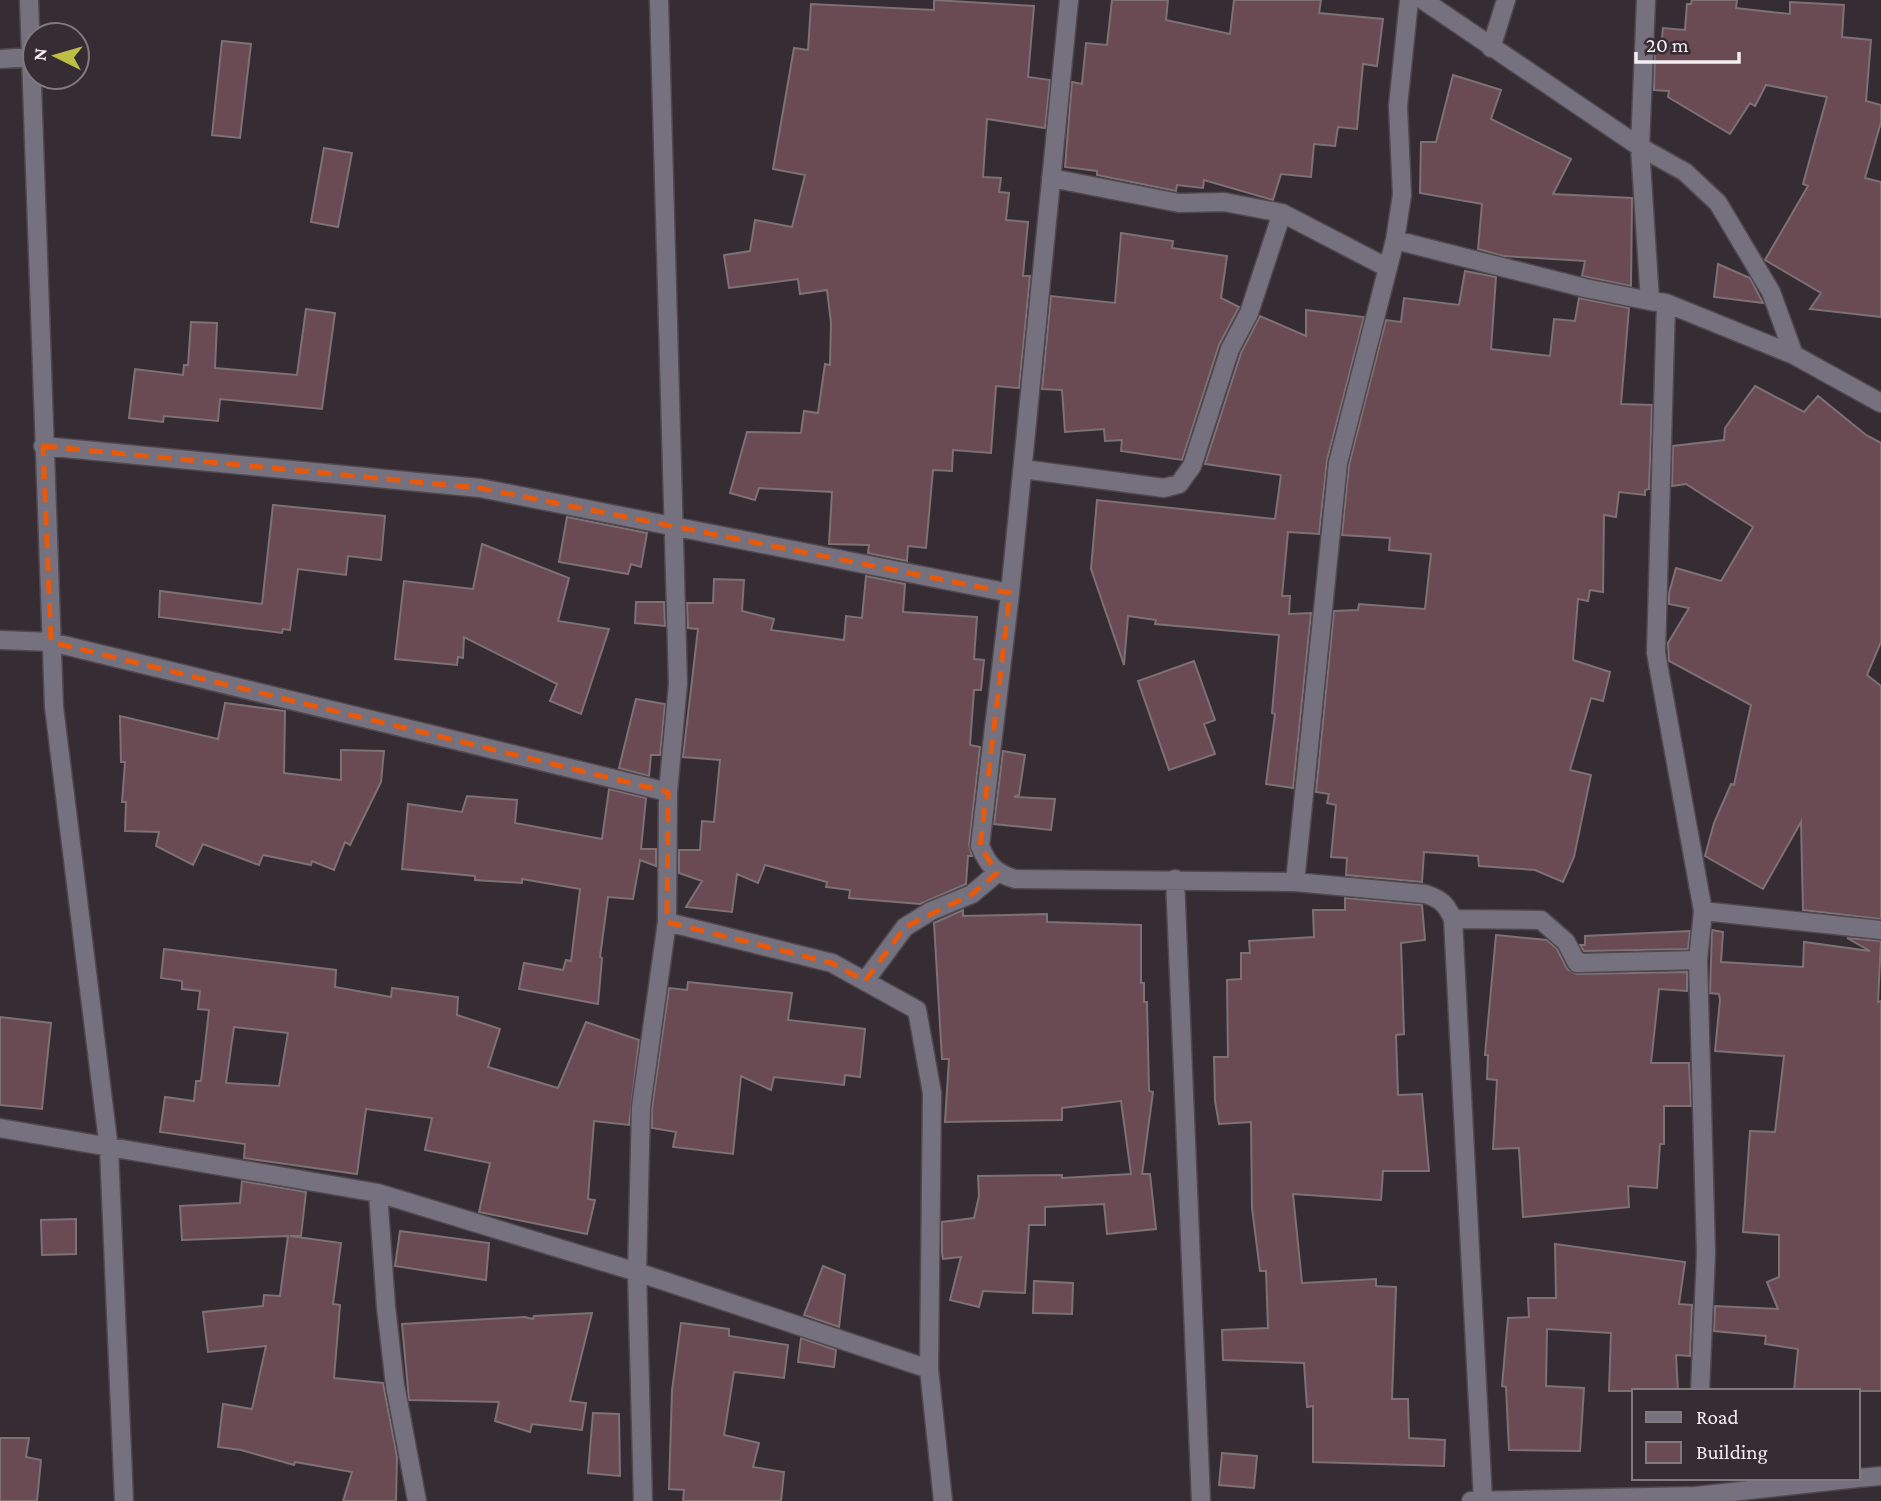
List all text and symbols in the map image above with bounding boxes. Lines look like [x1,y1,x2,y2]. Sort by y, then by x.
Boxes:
north arrow [21,21,91,91]
scale bar [1636,21,1739,65]
text: 20 m [1646,33,1689,57]
text: N [29,47,51,62]
legend [1632,1389,1860,1480]
text: Road [1696,1405,1739,1429]
text: Building [1696,1440,1768,1464]

